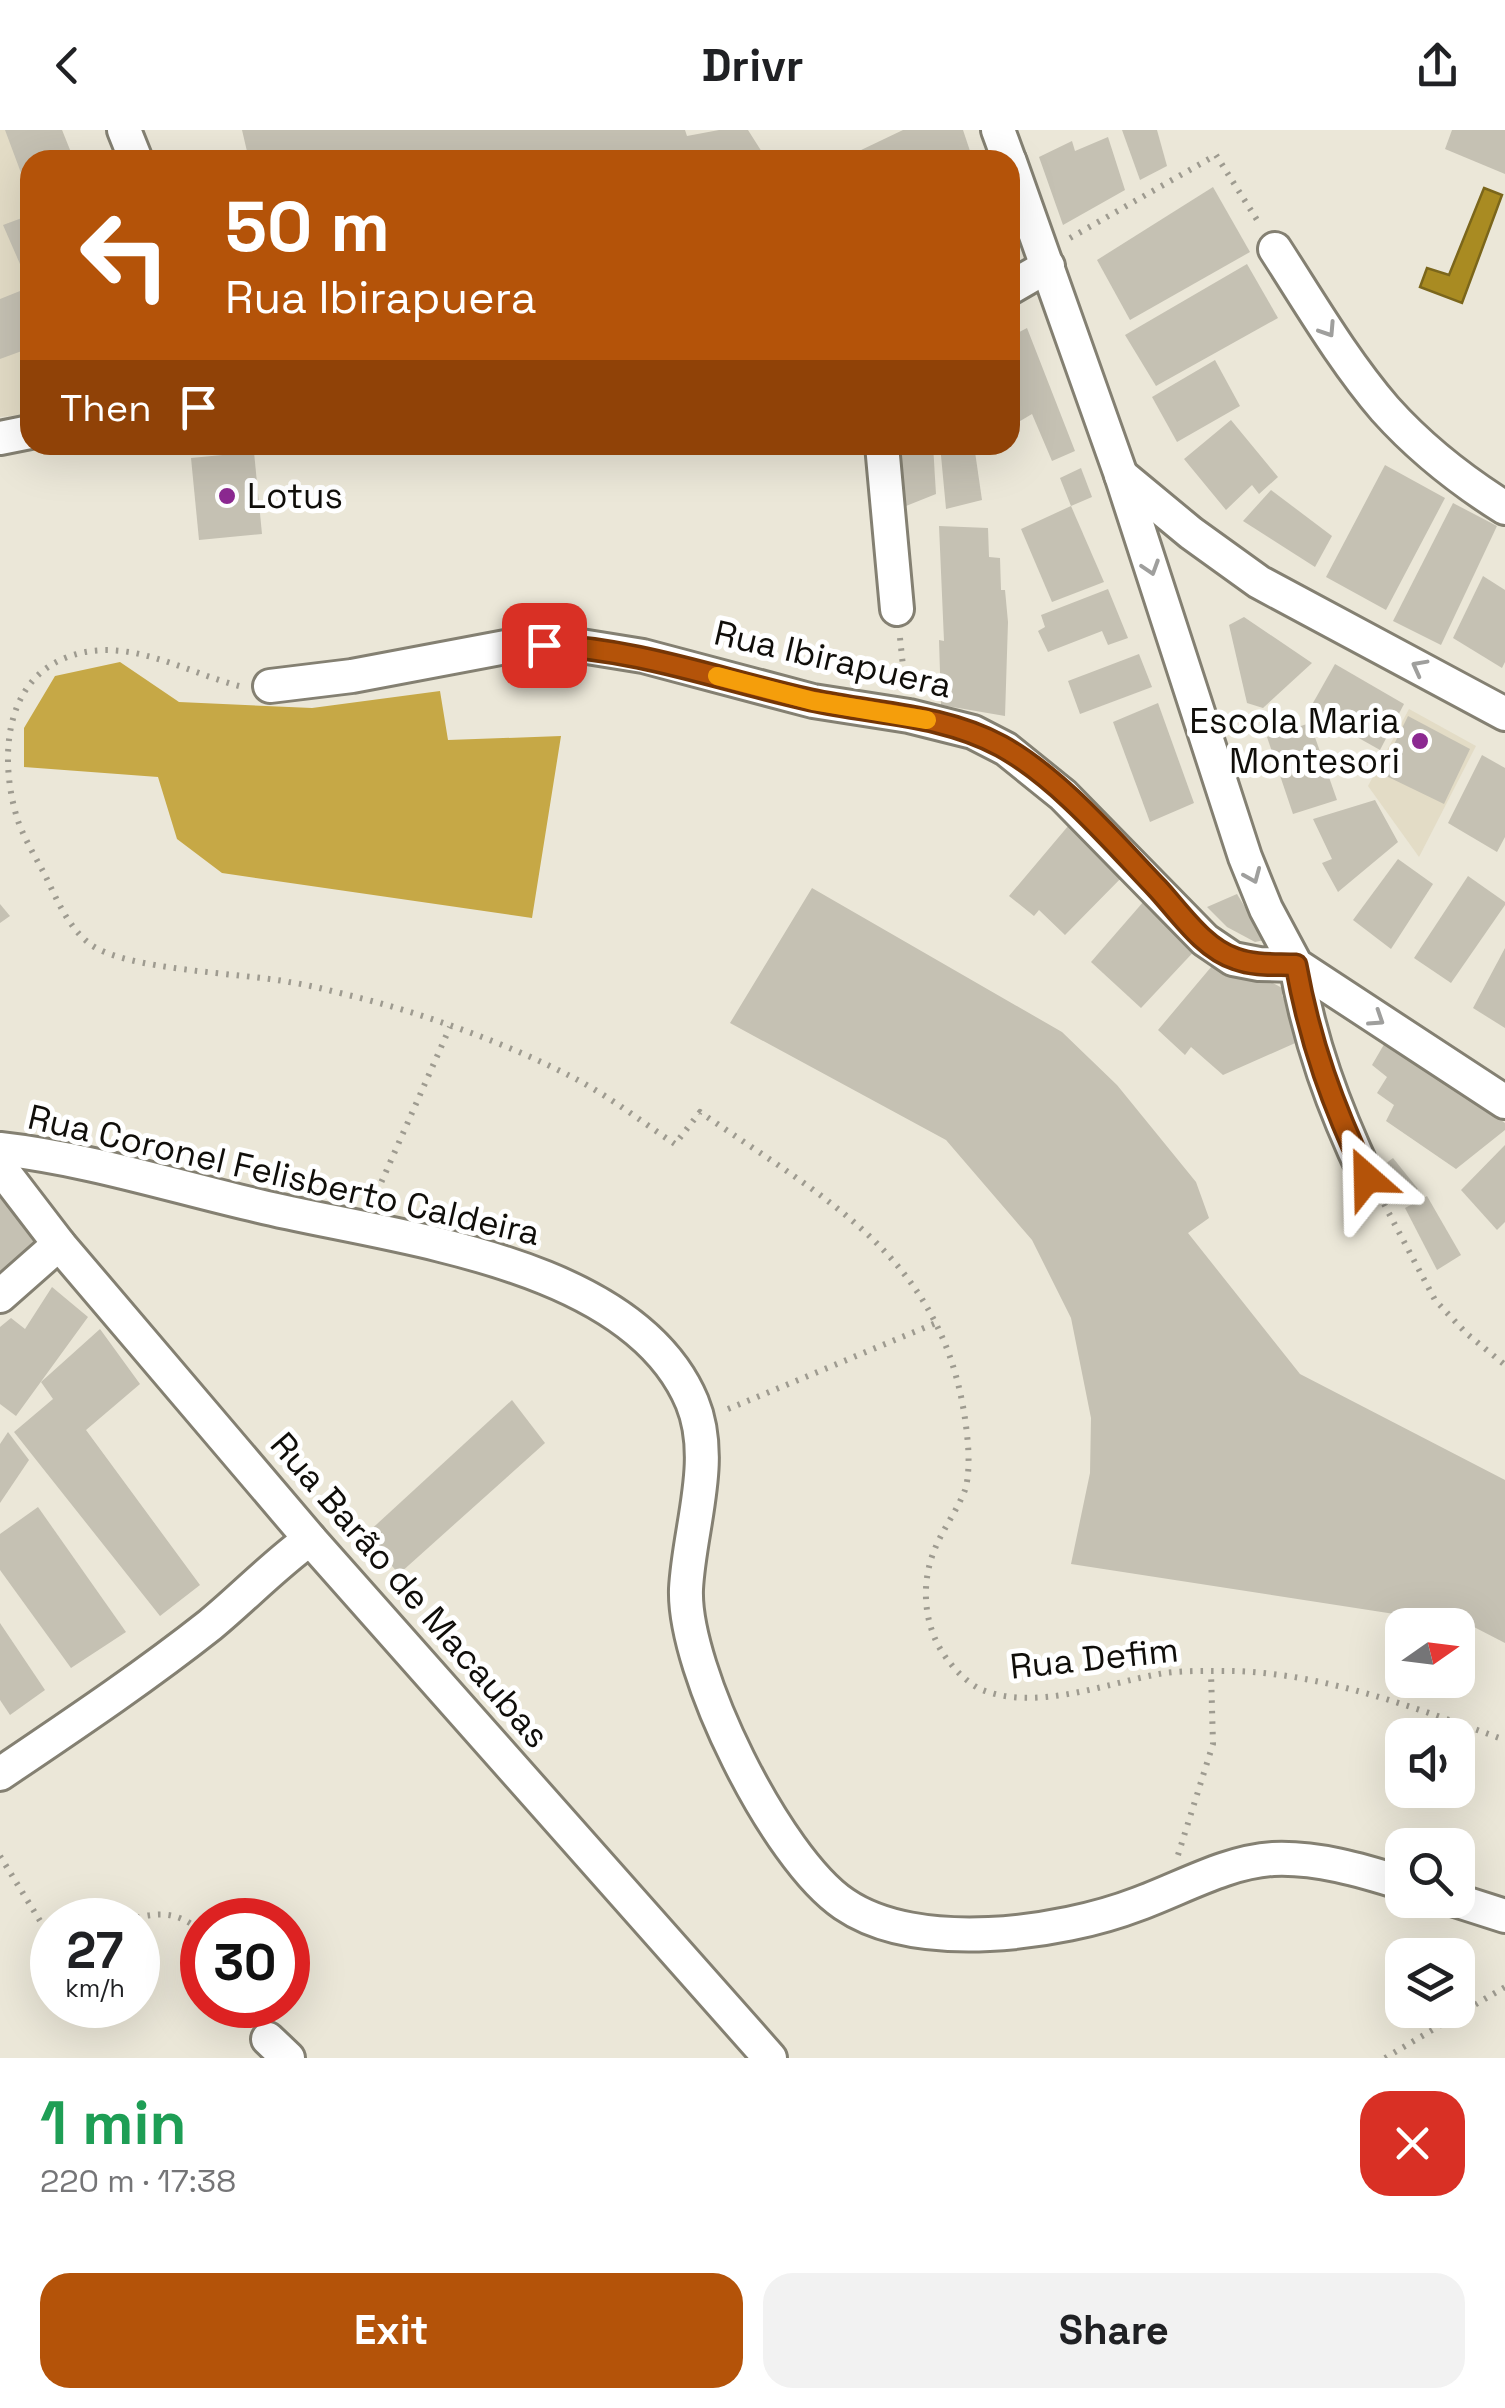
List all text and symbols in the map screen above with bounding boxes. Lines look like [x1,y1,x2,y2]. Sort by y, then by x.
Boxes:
text: Drivr [701,37,804,94]
icon: back [40,38,95,93]
icon: share [1410,38,1465,93]
text: 50 m [225,182,390,271]
icon: left [60,190,190,320]
text: Rua Ibirapuera [225,269,537,326]
one-way arrow [1316,320,1335,338]
icon: arrive [171,380,226,435]
text: Then [60,384,151,432]
place label: Lotus [247,474,343,518]
marker: Lotus [216,485,238,507]
one-way arrow [1139,558,1160,575]
pin [502,603,587,688]
street label: Rua Ibirapuera [710,610,956,708]
icon: arrive [517,618,572,673]
one-way arrow [1412,660,1430,680]
place label: Escola Maria Montesori [1189,699,1400,783]
marker: Escola Maria Montesori [1409,730,1431,752]
one-way arrow [1241,866,1261,884]
one-way arrow [1366,1007,1384,1026]
street label: Rua Coronel Felisberto Caldeira [24,1095,544,1255]
position arrow [1315,1126,1419,1230]
street label: Rua Barão de Macaubas [261,1423,559,1757]
north arrow [1385,1608,1475,1698]
map controls [1385,1608,1475,2028]
street label: Rua Defim [1008,1627,1180,1689]
button: sound [1385,1718,1475,1808]
button: search [1385,1828,1475,1918]
speed limit sign: 30 [180,1898,310,2028]
text: 27 [67,1919,123,1983]
button: layers [1385,1938,1475,2028]
text: km/h [65,1972,125,2004]
text: 1 min [40,2085,187,2162]
button: close [1360,2091,1465,2196]
text: 220 m · 17:38 [40,2161,236,2201]
button: Exit [40,2273,743,2388]
button: Share [763,2273,1465,2388]

